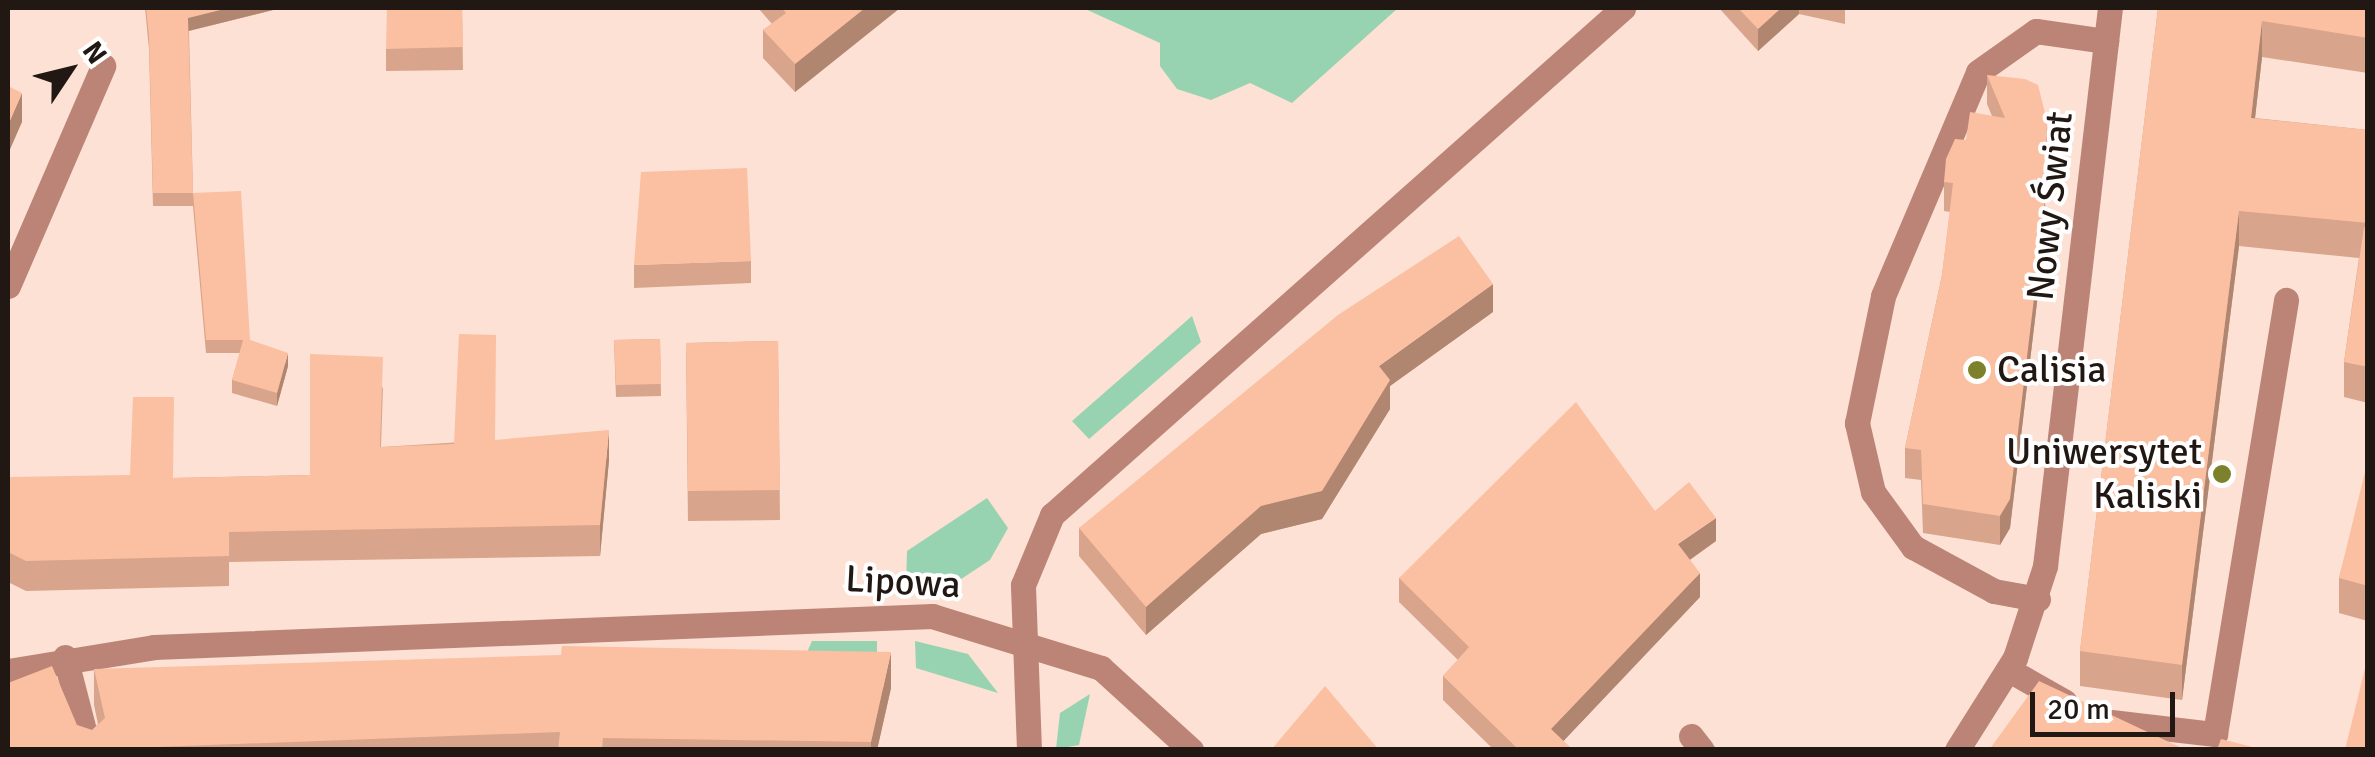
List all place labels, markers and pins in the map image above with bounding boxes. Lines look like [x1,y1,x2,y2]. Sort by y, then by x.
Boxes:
place label: Calisia [1997,347,2106,393]
marker: Calisia [1966,359,1988,381]
place label: Uniwersytet Kaliski [2006,429,2202,518]
marker: Uniwersytet Kaliski [2211,463,2233,485]

